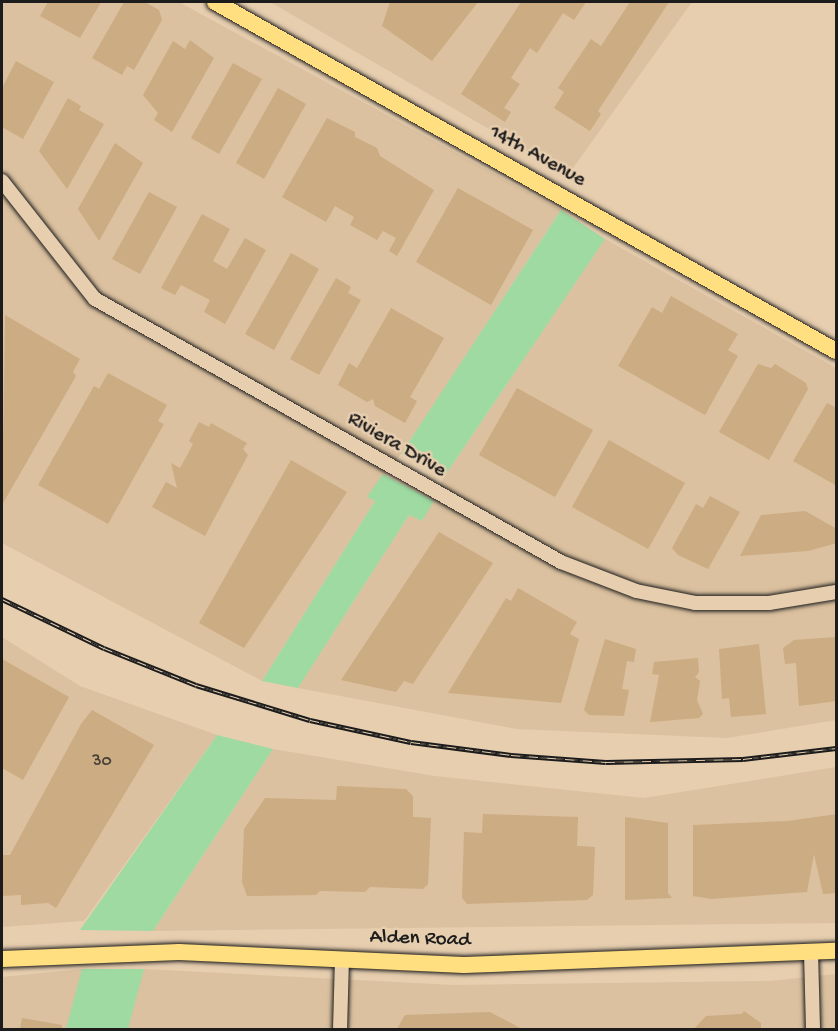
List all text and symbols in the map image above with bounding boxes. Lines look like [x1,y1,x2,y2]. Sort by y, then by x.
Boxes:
street label: 14th Avenue [484,120,590,194]
street label: Riviera Drive [342,408,450,484]
house number: 30 [92,751,112,773]
street label: Alden Road [369,926,471,954]

